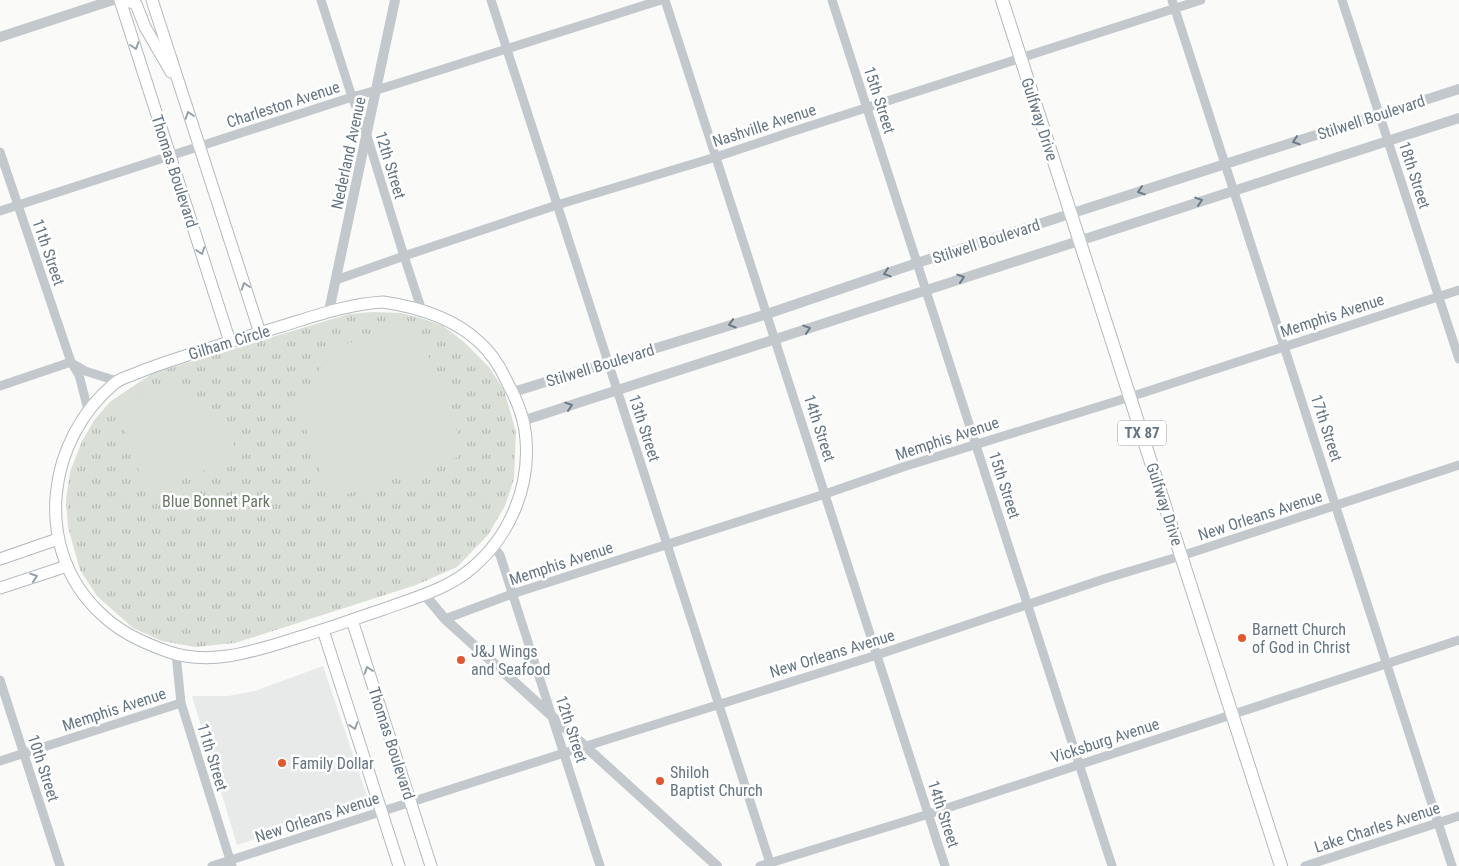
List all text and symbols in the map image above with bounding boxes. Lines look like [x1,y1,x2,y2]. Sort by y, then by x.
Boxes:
one-way arrow [130,42,140,50]
street label: 15th Street [860,64,899,136]
street label: Gulfway Drive [1017,75,1062,163]
street label: Charleston Avenue [224,77,342,132]
street label: Stilwell Boulevard [1315,91,1427,144]
street label: Nederland Avenue [327,95,370,211]
street label: Nashville Avenue [710,100,818,151]
street label: Thomas Boulevard [147,112,202,230]
one-way arrow [185,112,195,120]
street label: 12th Street [371,129,410,201]
one-way arrow [1292,136,1301,146]
street label: 18th Street [1395,139,1434,211]
one-way arrow [1138,186,1146,196]
one-way arrow [1194,197,1203,207]
street label: Stilwell Boulevard [930,215,1042,268]
street label: 11th Street [28,216,69,288]
one-way arrow [195,246,205,255]
one-way arrow [883,268,891,278]
one-way arrow [956,274,965,284]
one-way arrow [241,283,251,291]
street label: Memphis Avenue [1278,290,1386,341]
one-way arrow [729,319,737,329]
street label: Gilham Circle [186,321,272,364]
one-way arrow [802,325,810,335]
street label: Stilwell Boulevard [544,340,656,391]
street label: 13th Street [625,392,664,464]
street label: 14th Street [800,392,839,464]
street label: 17th Street [1307,392,1346,464]
one-way arrow [564,401,572,411]
street label: Memphis Avenue [893,413,1001,464]
road number: TX 87 [1118,420,1166,446]
street label: 15th Street [985,449,1024,521]
street label: Gulfway Drive [1142,460,1187,548]
street label: New Orleans Avenue [1196,486,1325,545]
park label: Blue Bonnet Park [162,492,271,511]
street label: Memphis Avenue [507,538,615,589]
one-way arrow [29,573,37,583]
place label: Barnett Church of God in Christ [1252,620,1351,657]
street label: New Orleans Avenue [767,625,897,682]
marker: Barnett Church of God in Christ [1236,632,1248,644]
place label: J&J Wings and Seafood [471,642,551,679]
marker: J&J Wings and Seafood [455,654,467,666]
one-way arrow [364,666,374,674]
street label: Memphis Avenue [60,684,168,735]
street label: Thomas Boulevard [364,684,419,802]
street label: 12th Street [552,693,591,765]
street label: Vicksburg Avenue [1049,714,1162,767]
street label: 11th Street [193,721,232,793]
one-way arrow [348,722,358,730]
street label: 10th Street [24,732,63,804]
place label: Family Dollar [292,754,374,773]
marker: Family Dollar [276,757,288,769]
place label: Shiloh Baptist Church [670,763,763,800]
marker: Shiloh Baptist Church [654,775,666,787]
street label: 14th Street [924,778,963,850]
street label: New Orleans Avenue [253,788,382,847]
street label: Lake Charles Avenue [1312,798,1442,857]

